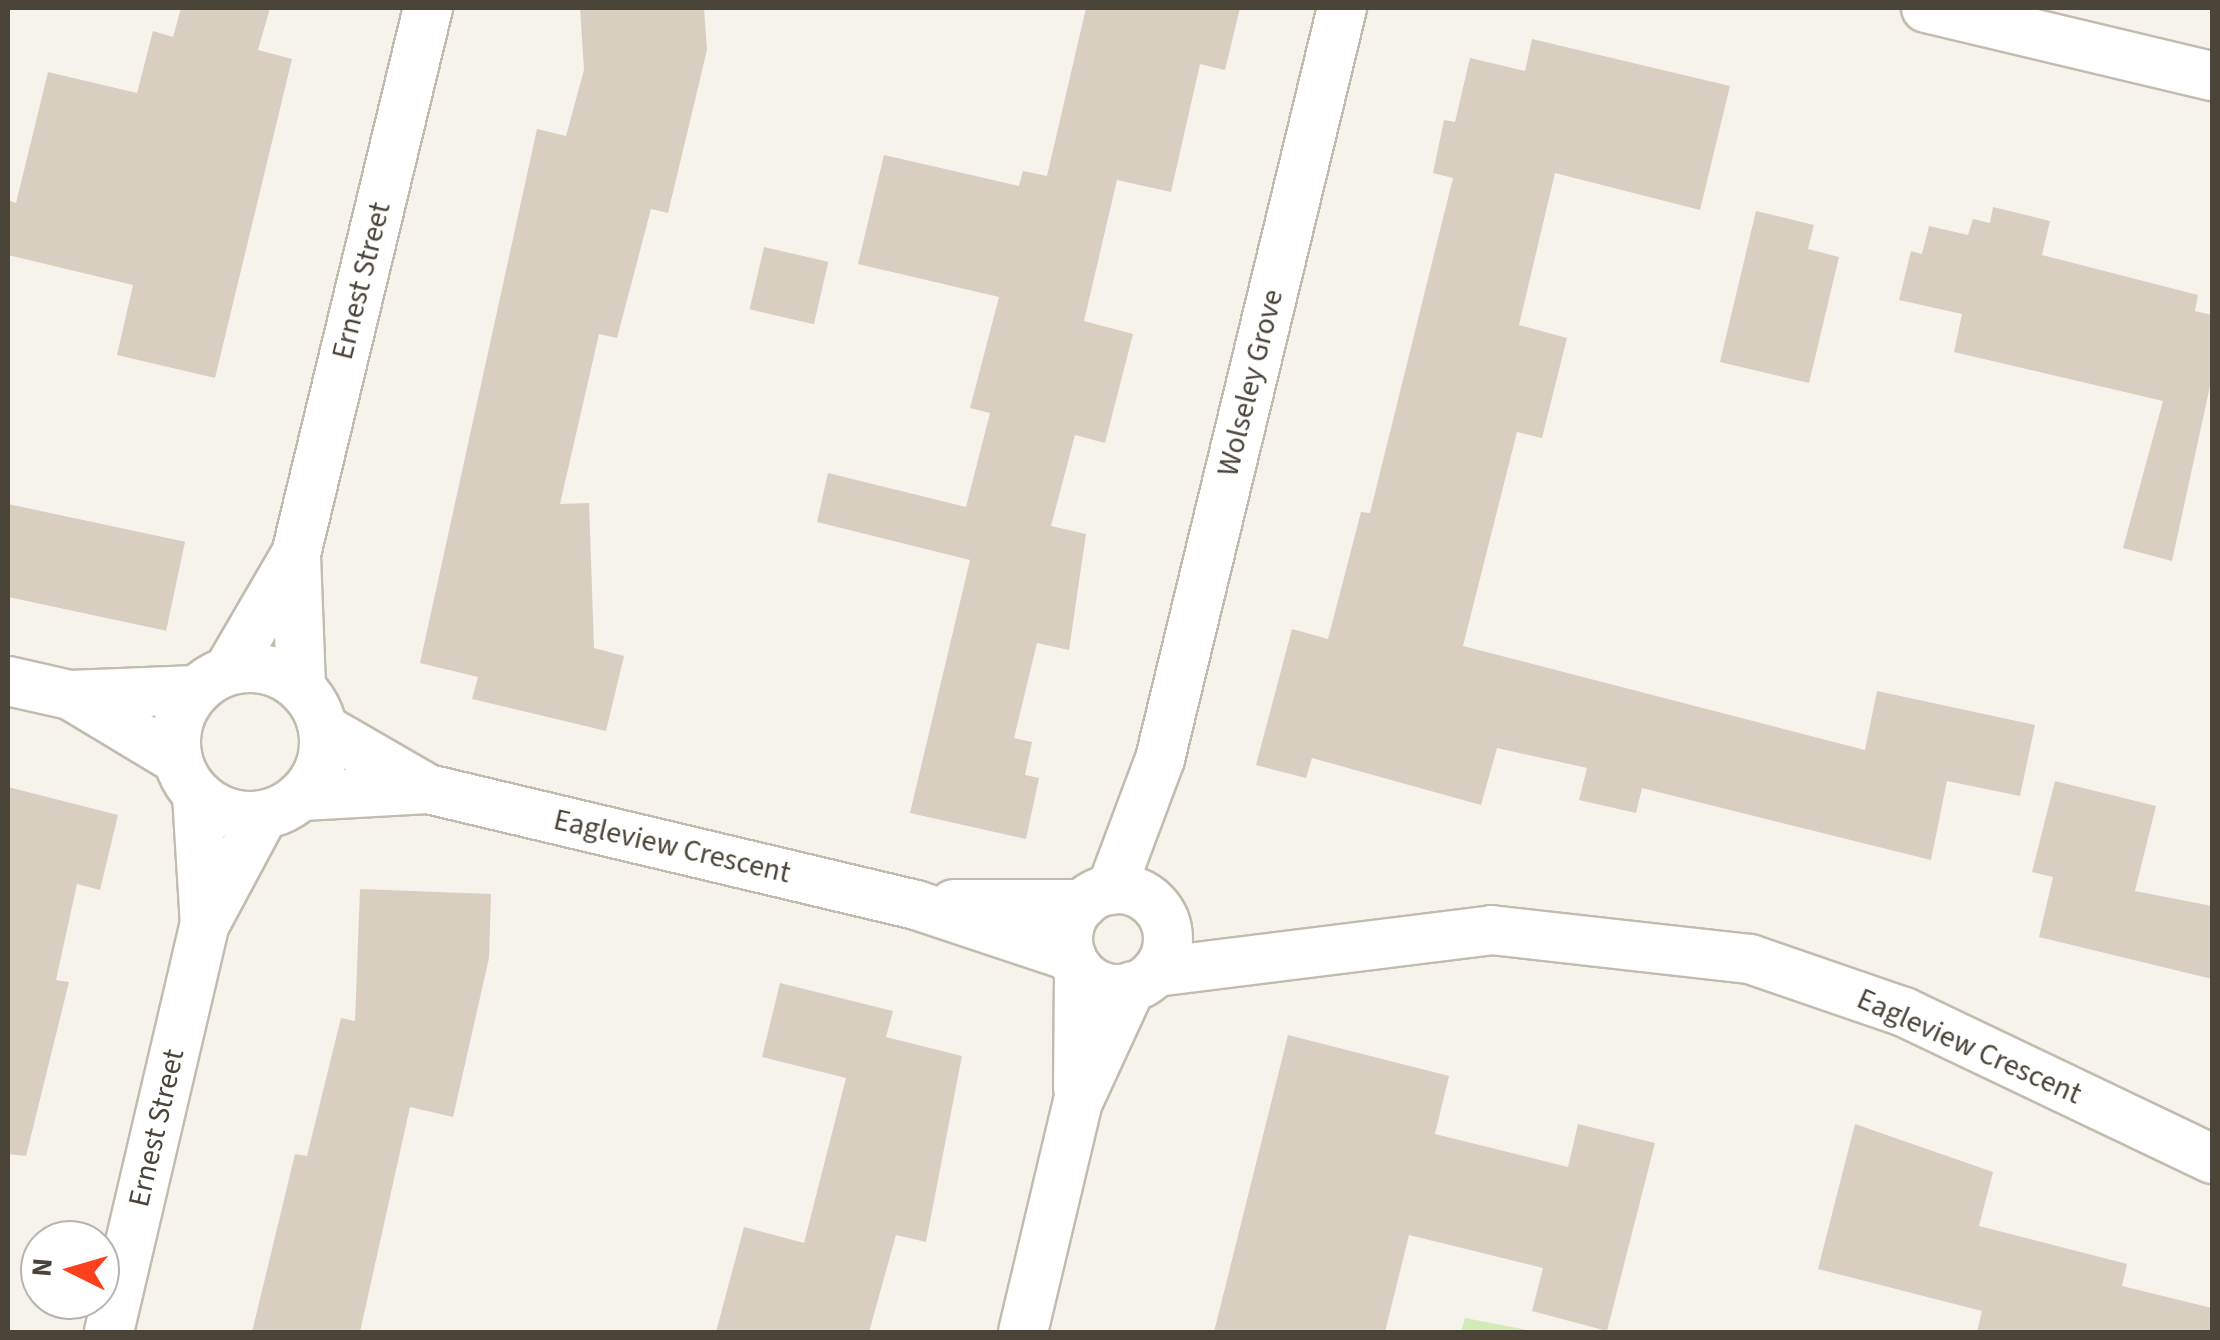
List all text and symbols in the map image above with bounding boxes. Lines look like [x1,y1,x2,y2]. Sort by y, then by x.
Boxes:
street label: Ernest Street [325,199,399,363]
street label: Wolseley Grove [1210,286,1292,480]
street label: Eagleview Crescent [550,802,794,892]
street label: Eagleview Crescent [1851,981,2087,1113]
street label: Ernest Street [121,1046,193,1210]
north arrow [20,1220,120,1320]
text: N [21,1257,63,1279]

